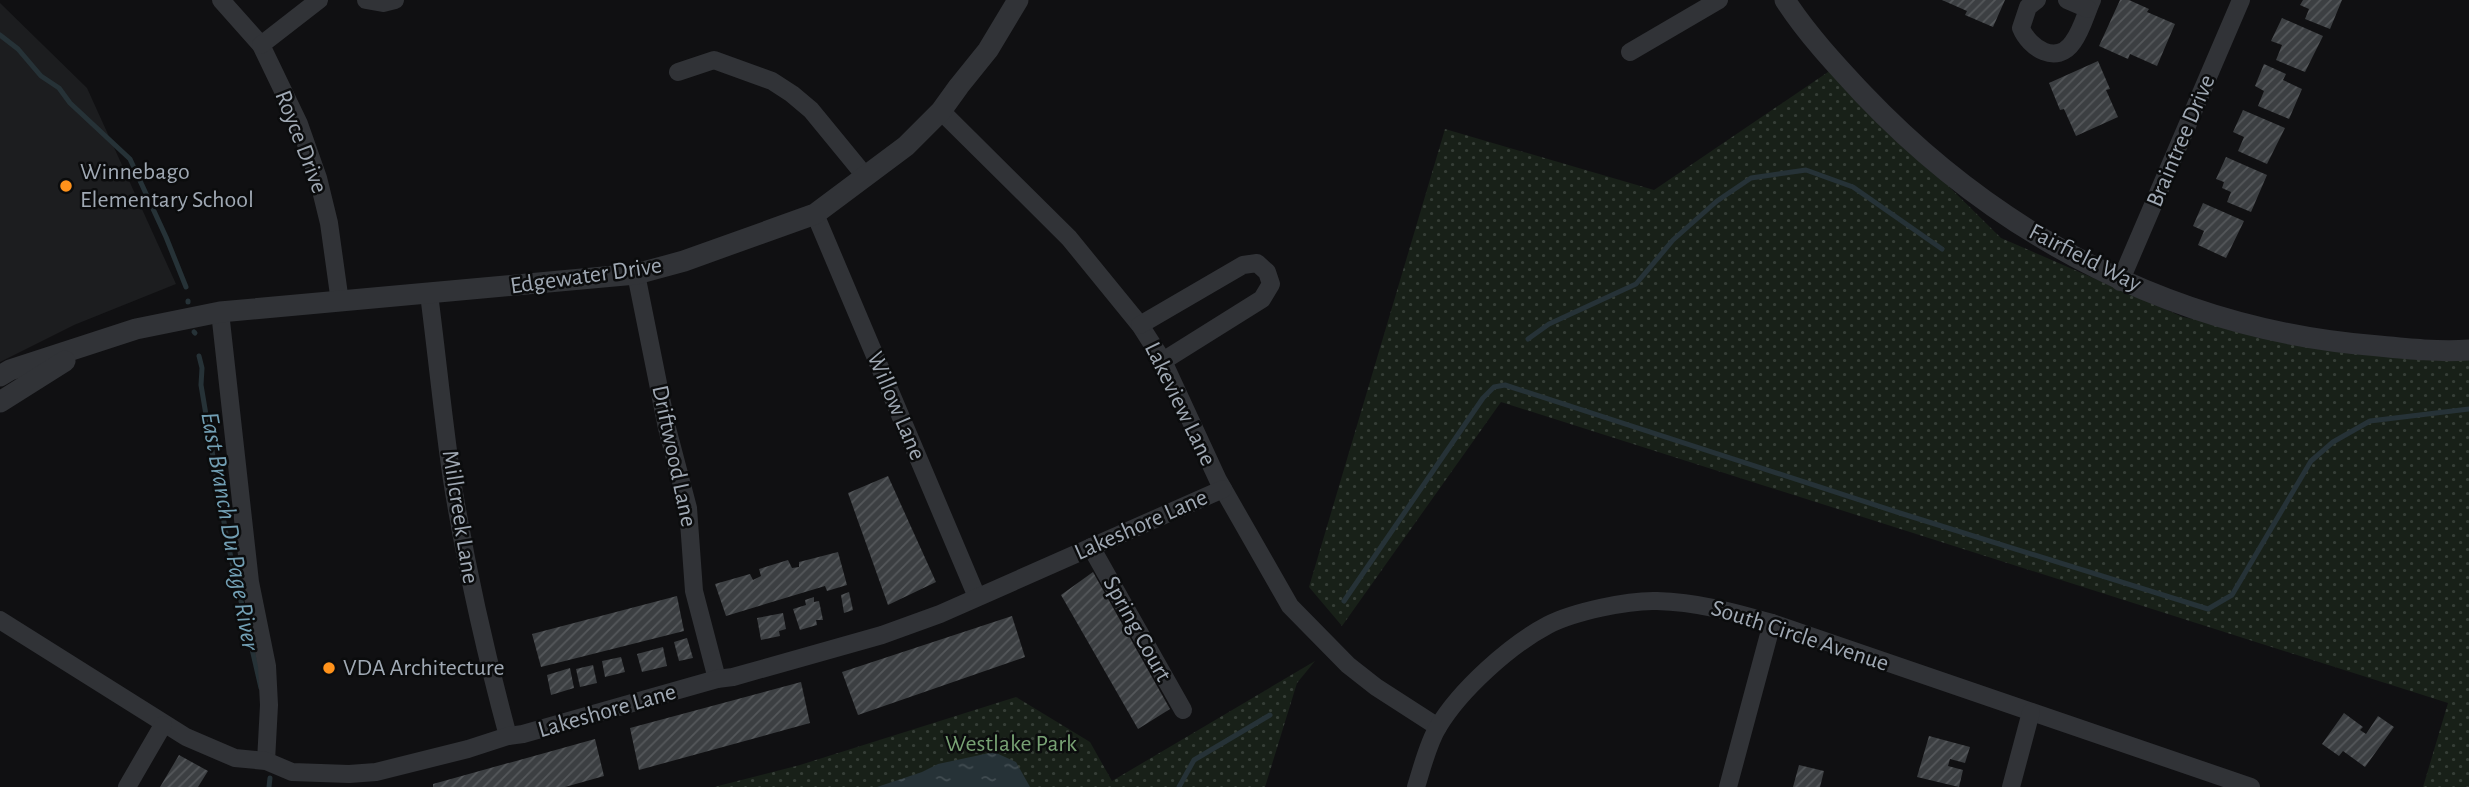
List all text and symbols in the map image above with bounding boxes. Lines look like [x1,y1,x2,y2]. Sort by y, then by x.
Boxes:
street label: Braintree Drive [2142,71,2220,211]
street label: Royce Drive [270,87,332,197]
place label: Winnebago Elementary School [80,160,254,212]
marker: Winnebago Elementary School [58,178,74,194]
street label: Fairfield Way [2025,220,2145,296]
street label: Edgewater Drive [509,253,663,299]
street label: Lakeview Lane [1140,338,1220,470]
street label: Willow Lane [862,348,930,464]
street label: Driftwood Lane [647,383,701,529]
water label: East Branch Du Page River [196,410,264,654]
street label: Millcreek Lane [438,449,482,585]
street label: Lakeshore Lane [1071,485,1211,565]
street label: Spring Court [1098,572,1176,686]
street label: South Circle Avenue [1708,596,1892,676]
place label: VDA Architecture [343,656,505,680]
marker: VDA Architecture [321,660,337,676]
street label: Lakeshore Lane [535,680,679,742]
park label: Westlake Park [945,732,1077,756]

